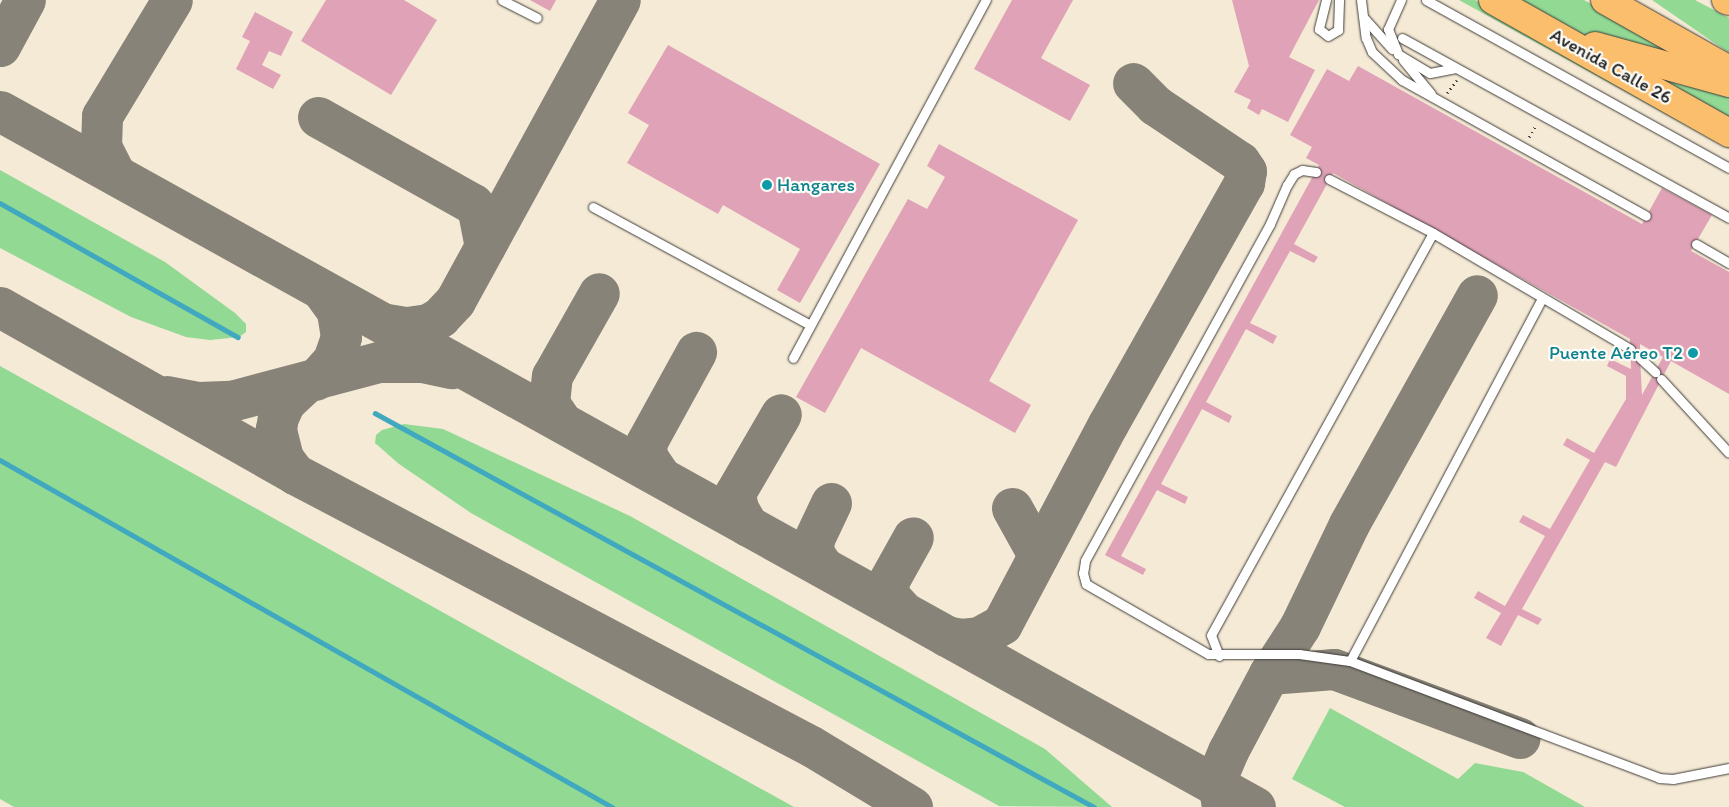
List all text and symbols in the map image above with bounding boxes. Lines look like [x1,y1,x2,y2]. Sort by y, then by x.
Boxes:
street label: Avenida Calle 26 [1546,23,1676,109]
place label: Hangares [777,174,855,196]
marker: Hangares [761,179,773,191]
place label: Puente Aéreo T2 [1549,342,1683,364]
marker: Puente Aéreo T2 [1687,347,1699,359]

